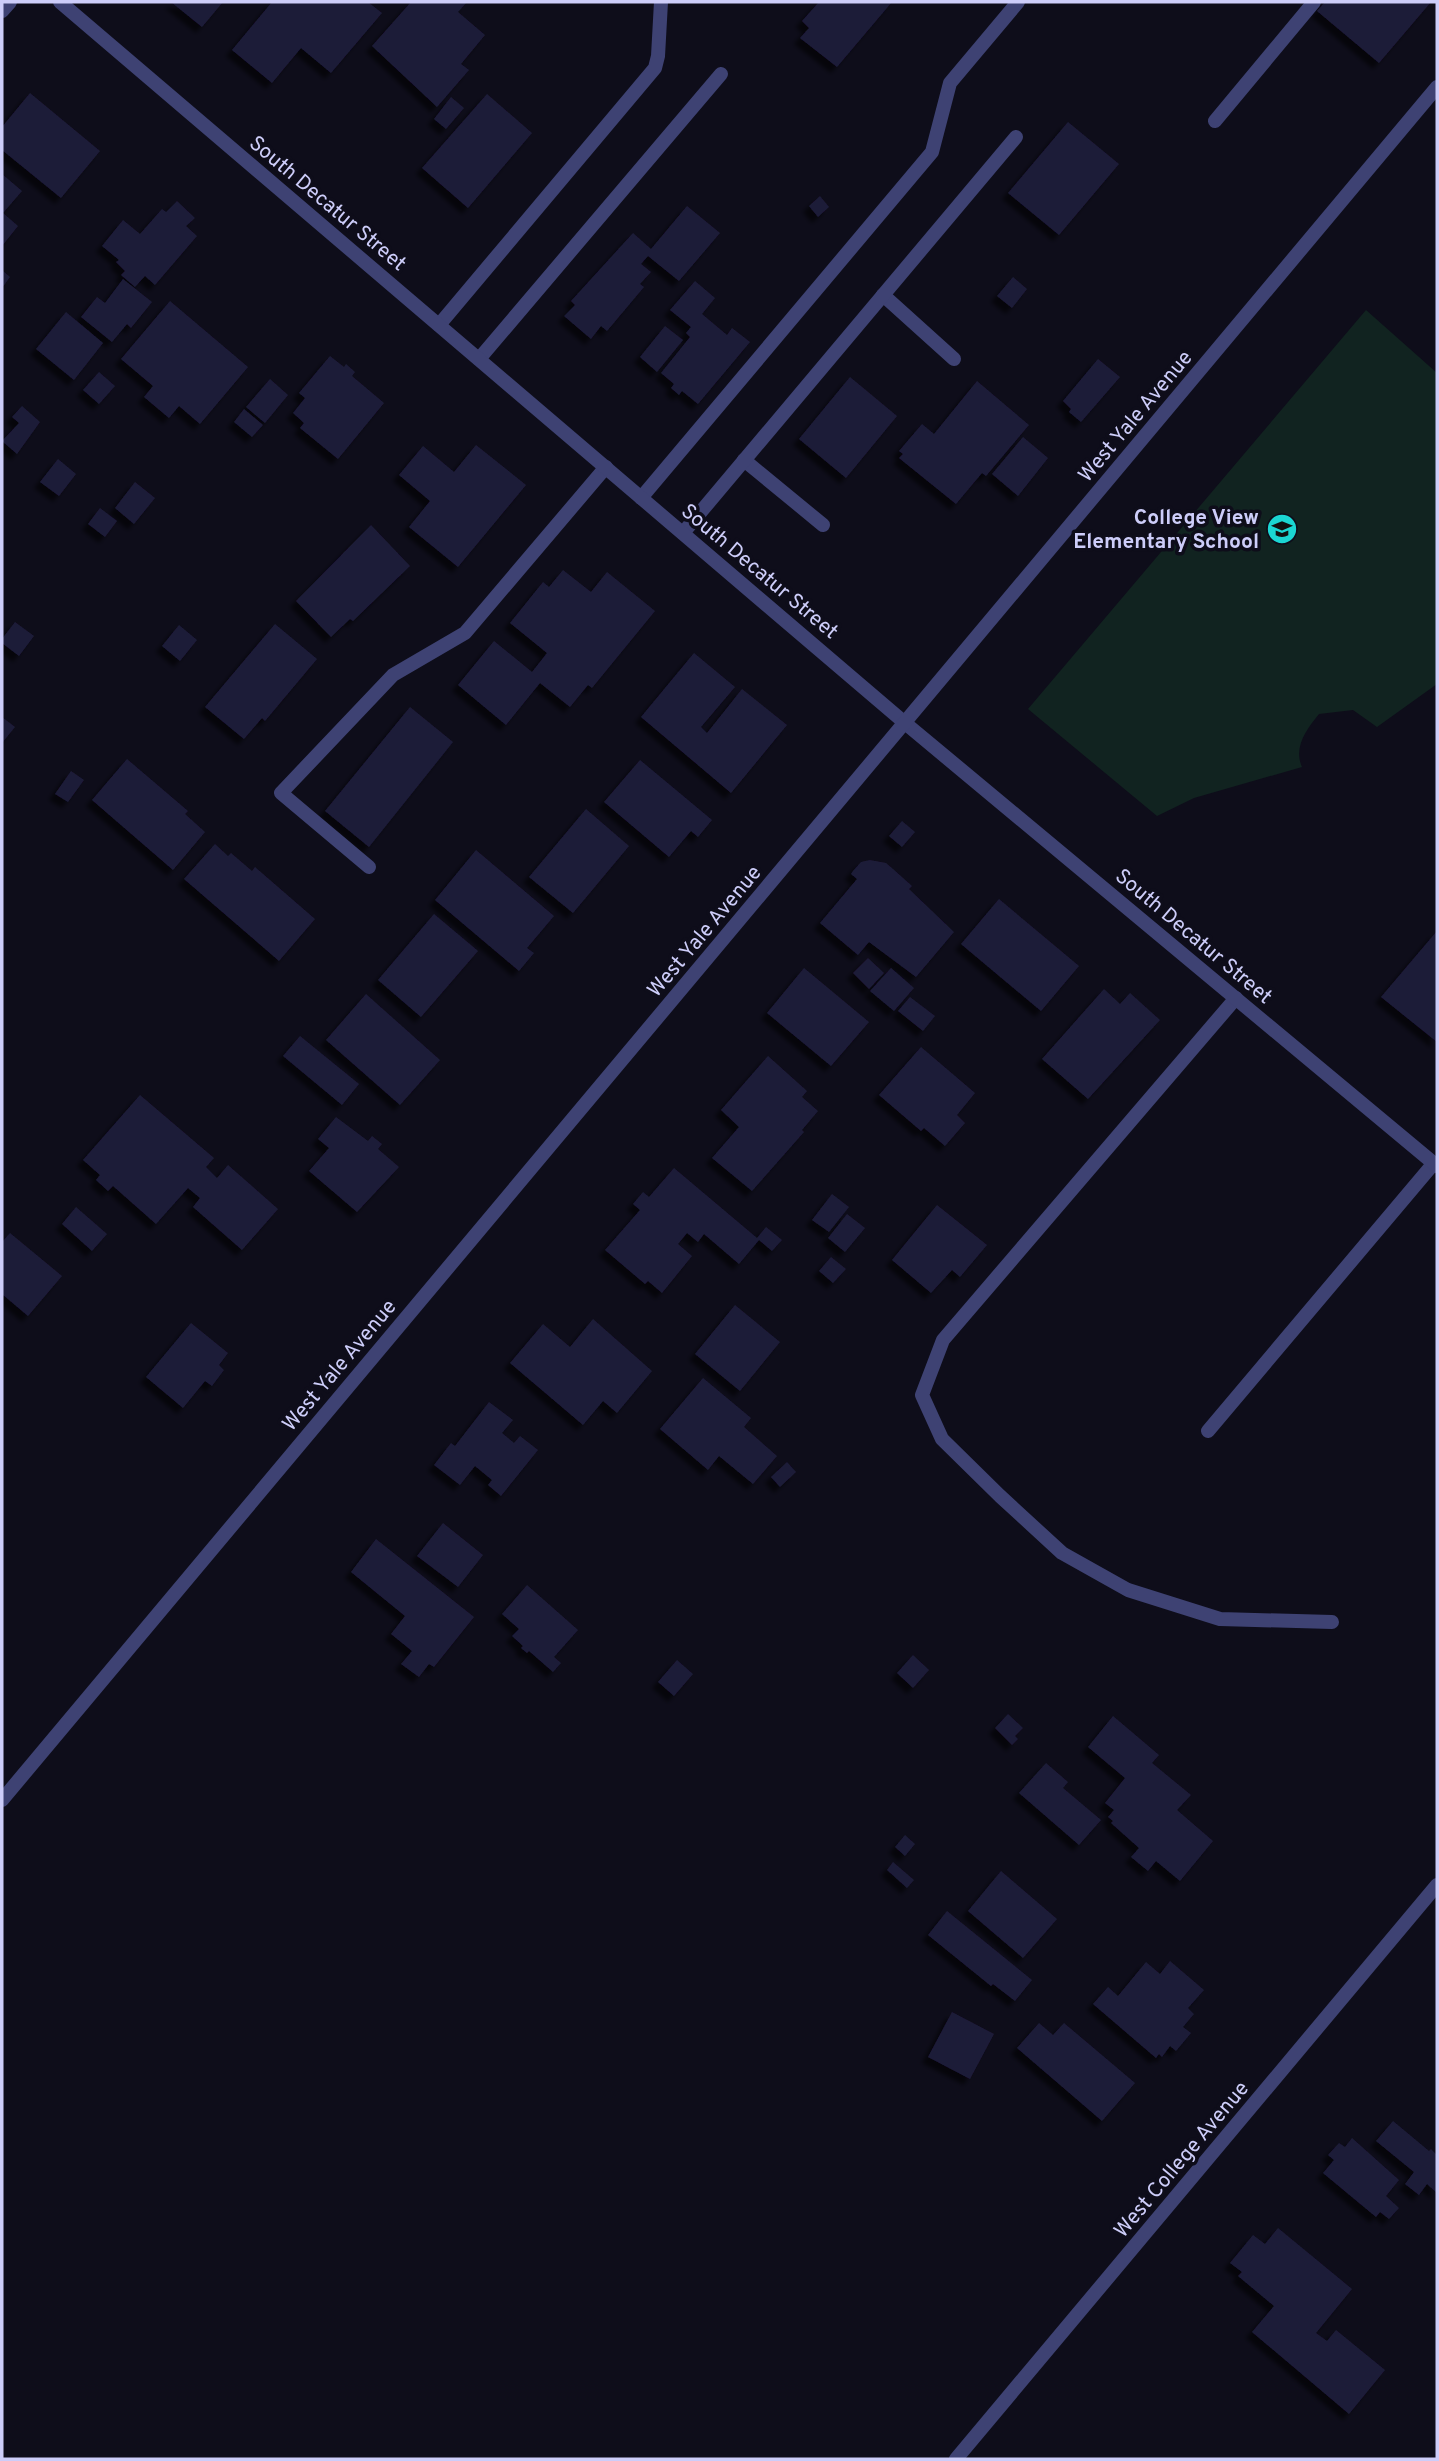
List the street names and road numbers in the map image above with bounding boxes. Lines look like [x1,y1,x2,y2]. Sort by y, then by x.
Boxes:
street label: South Decatur Street [243,130,411,278]
street label: West Yale Avenue [1073,345,1199,489]
street label: South Decatur Street [675,498,843,646]
street label: West Yale Avenue [642,860,768,1004]
street label: South Decatur Street [1109,863,1277,1011]
street label: West Yale Avenue [277,1294,403,1438]
street label: West College Avenue [1109,2076,1256,2244]

